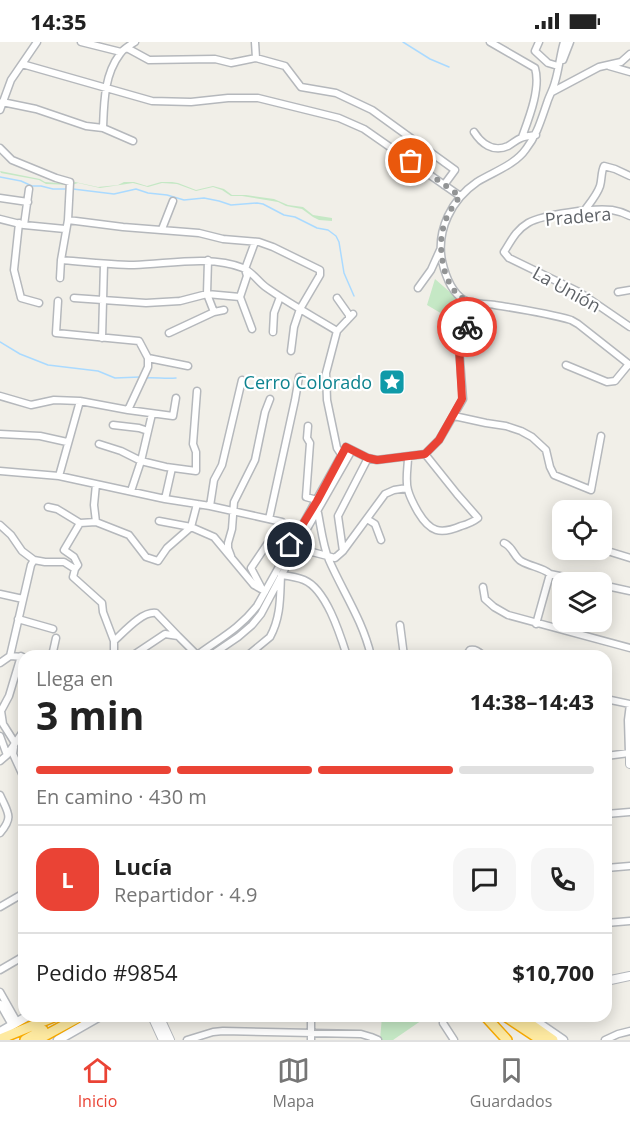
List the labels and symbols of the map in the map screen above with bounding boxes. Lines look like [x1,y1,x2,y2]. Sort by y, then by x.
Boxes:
pin [385,135,436,186]
street label: Pradera [544,201,612,231]
street label: La Unión [529,260,605,318]
courier [437,297,497,357]
place icon: Cerro Colorado [377,367,407,397]
place label: Cerro Colorado [244,370,372,394]
pin [264,519,315,570]

